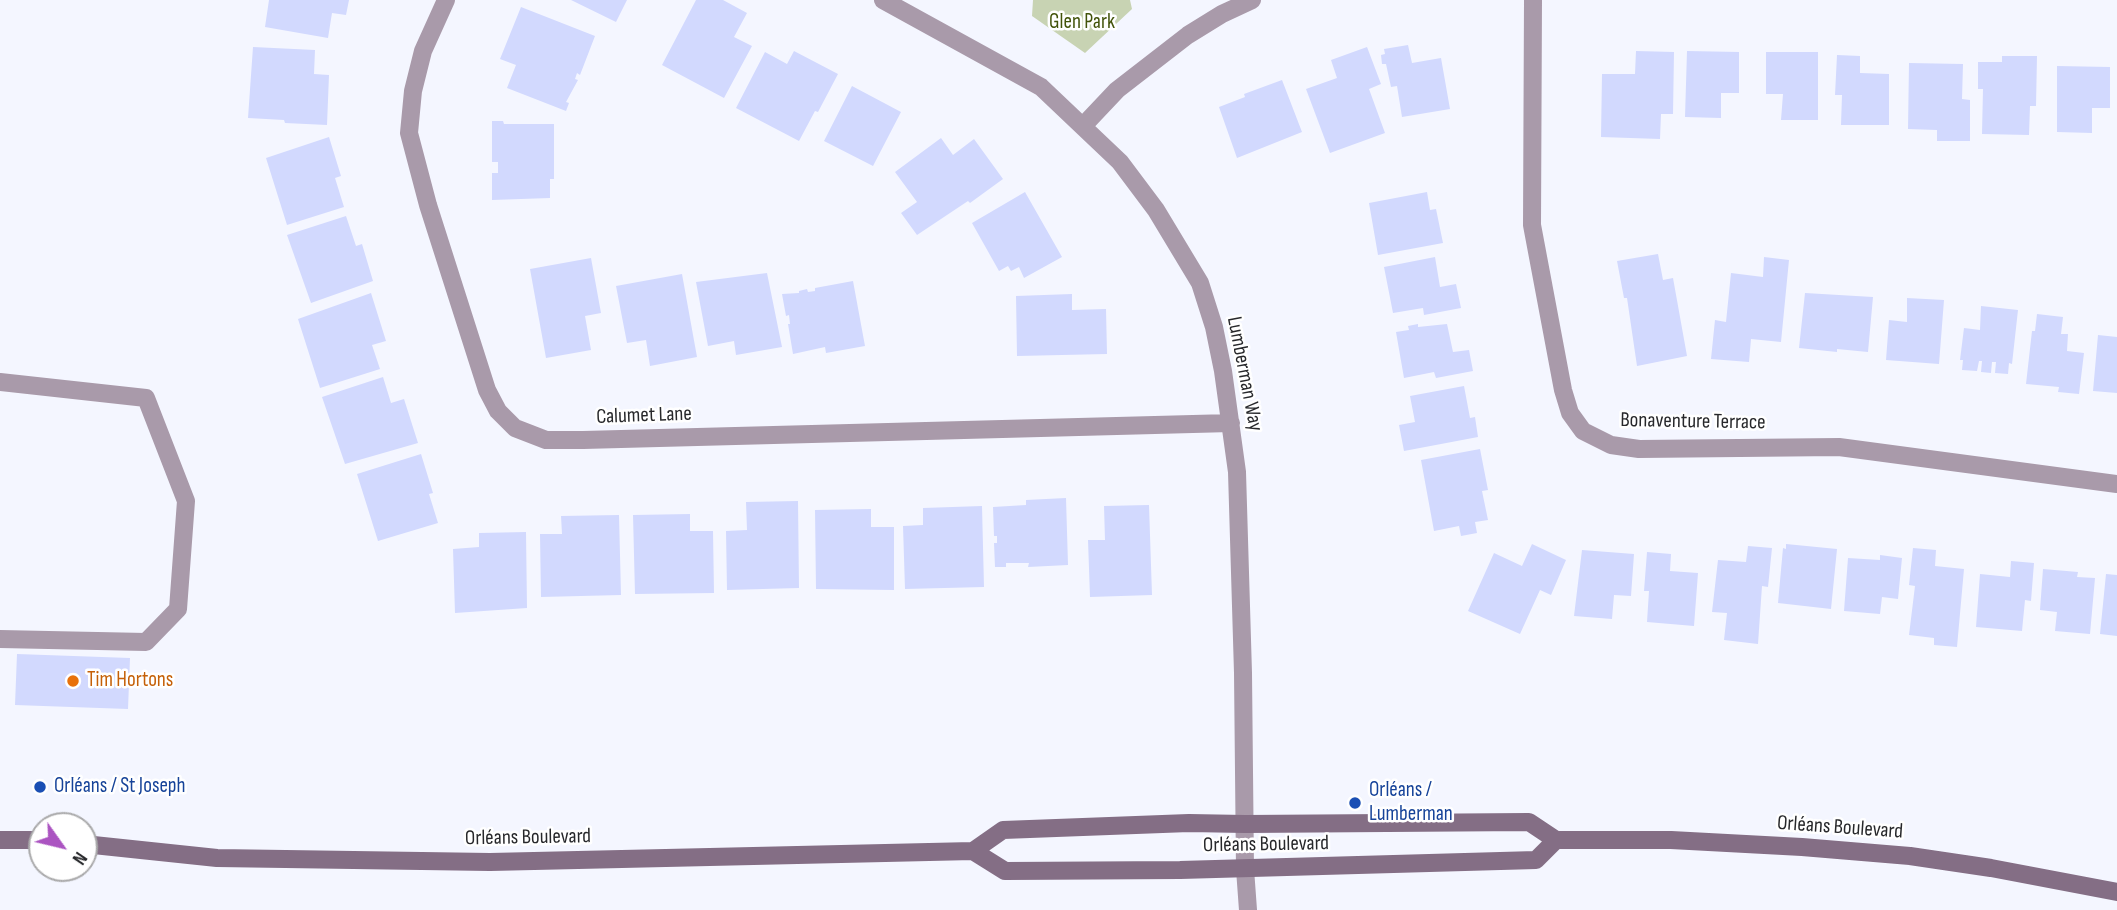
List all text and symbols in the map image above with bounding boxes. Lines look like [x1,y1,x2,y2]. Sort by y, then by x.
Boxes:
park label: Glen Park [1049,10,1115,36]
street label: Lumberman Way [1221,315,1267,433]
street label: Calumet Lane [596,402,692,430]
street label: Bonaventure Terrace [1620,408,1766,436]
place label: Tim Hortons [87,668,173,694]
marker: Tim Hortons [65,673,81,689]
place label: Orléans / St Joseph [54,774,186,800]
place label: Orléans / Lumberman [1369,778,1453,828]
marker: Orléans / St Joseph [32,779,48,795]
marker: Orléans / Lumberman [1347,795,1363,811]
street label: Orléans Boulevard [1776,811,1904,845]
north arrow [28,812,98,882]
street label: Orléans Boulevard [465,824,591,852]
street label: Orléans Boulevard [1203,831,1329,859]
text: N [67,847,92,869]

